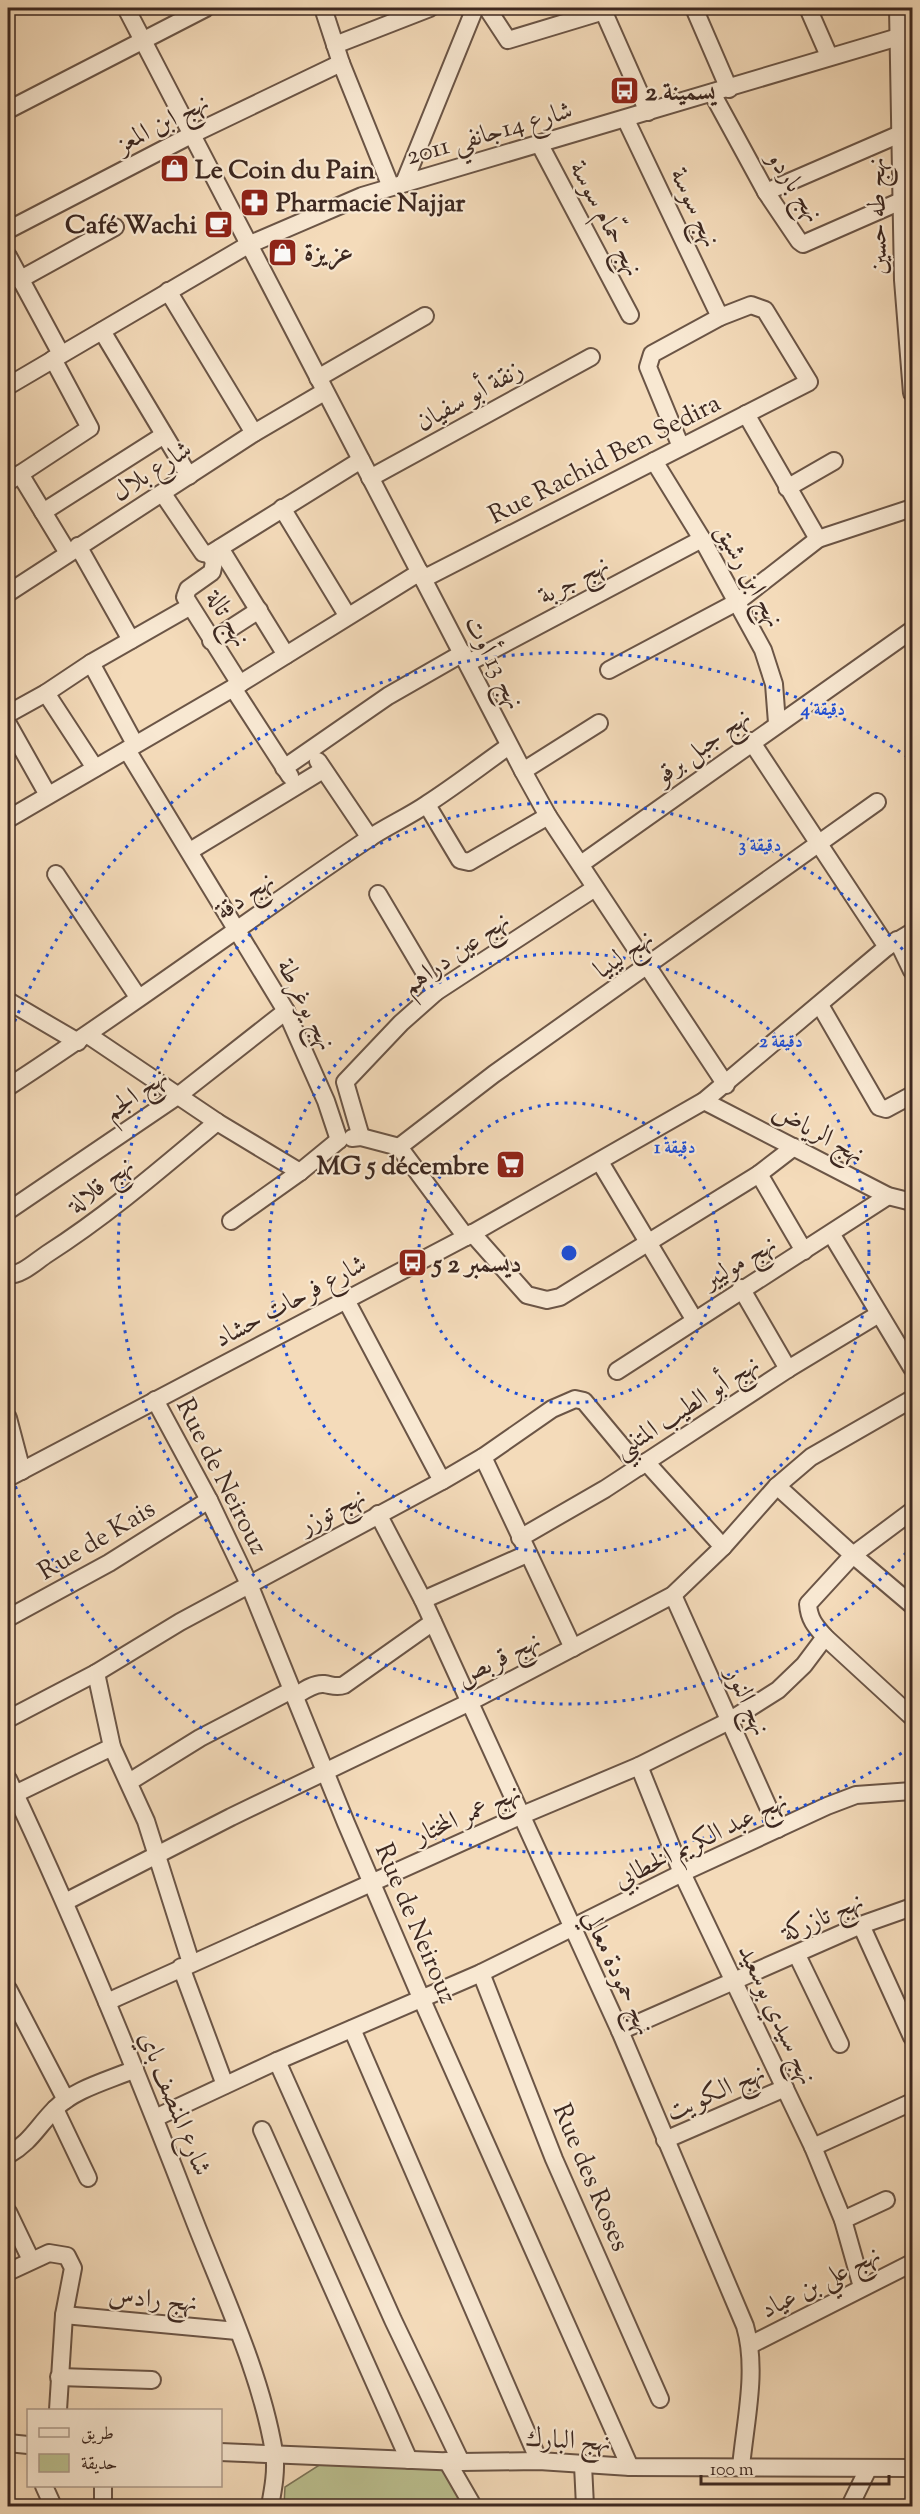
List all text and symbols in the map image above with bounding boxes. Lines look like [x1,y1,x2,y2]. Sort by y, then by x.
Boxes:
bus stop icon: يسمينة 2 [608,75,640,107]
place label: يسمينة 2 [645,75,718,112]
street label: نهج ابن المعز [108,85,217,167]
street label: شارع 14جانفي 2011 [402,93,579,181]
street label: نهج باردو [753,142,831,232]
shop icon: Le Coin du Pain [158,153,190,185]
place label: Le Coin du Pain [195,153,376,190]
street label: نهج حمّام سوسة [556,154,653,285]
street label: نهج طه حسين [859,157,901,275]
street label: نهج سوسة [656,162,728,255]
pharmacy icon: Pharmacie Najjar [239,186,271,218]
place label: Pharmacie Najjar [276,186,466,223]
place label: Café Wachi [65,208,198,245]
cafe icon: Café Wachi [202,208,234,240]
shop icon: عزيزة [267,236,299,268]
place label: عزيزة [304,236,353,273]
street label: زنقة أبو سفيان [409,352,531,442]
street label: Rue Rachid Ben Sedira [483,386,728,535]
street label: شارع بلال [105,432,200,513]
street label: نهج ابن رشيق [701,517,792,636]
street label: نهج جربة [532,547,618,618]
street label: نهج تالة [192,582,258,656]
street label: نهج 13 أوت [451,609,533,718]
text: 4 دقيقة [800,698,845,724]
street label: نهج جبل برقو [645,700,761,799]
text: 3 دقيقة [739,834,781,860]
street label: نهج دقة [208,863,284,933]
street label: نهج عين دراهم [395,903,520,1008]
street label: نهج ليبيا [587,921,664,991]
street label: نهج يوغرطة [263,953,344,1059]
text: 2 دقيقة [759,1030,803,1056]
street label: نهج الجم [97,1059,179,1134]
street label: نهج الرياض [763,1094,871,1177]
text: 1 دقيقة [654,1136,696,1162]
street label: نهج قلالة [59,1148,145,1227]
place label: MG 5 décembre [317,1149,489,1186]
supermarket icon: MG 5 décembre [494,1149,526,1181]
street label: نهج موليير [694,1227,786,1304]
centre of rings [559,1243,579,1263]
street label: شارع فرحات حشاد [208,1246,375,1359]
bus stop icon: 5 ديسمبر 2 [396,1247,428,1279]
place label: 5 ديسمبر 2 [431,1247,522,1284]
street label: نهج أبو الطيب المتنبي [607,1346,769,1472]
street label: Rue de Neirouz [165,1392,276,1562]
street label: نهج توزر [291,1479,374,1549]
street label: Rue de Kais [32,1492,163,1591]
street label: نهج قربص [450,1623,549,1700]
street label: نهج النور [711,1659,778,1744]
street label: نهج عمر المختار [406,1775,529,1859]
street label: نهج عبد الكريم الخطابي [608,1783,796,1902]
street label: Rue de Neirouz [364,1838,465,2010]
street label: نهج تازركة [774,1884,871,1956]
street label: نهج حمودة معالي [569,1904,662,2043]
street label: نهج سيدي بوسعيد [724,1939,825,2093]
street label: شارع المنصف باي [127,2026,220,2182]
street label: نهج الكويت [660,2055,773,2134]
street label: Rue des Roses [542,2098,638,2258]
street label: نهج علي بن عياد [755,2237,889,2333]
street label: نهج رادس [106,2278,199,2326]
legend [27,2409,222,2487]
street label: نهج البارك [524,2421,612,2465]
text: طريق [81,2422,114,2448]
scale bar [701,2448,888,2486]
text: حديقة [81,2452,117,2478]
text: 100 m [710,2458,754,2484]

